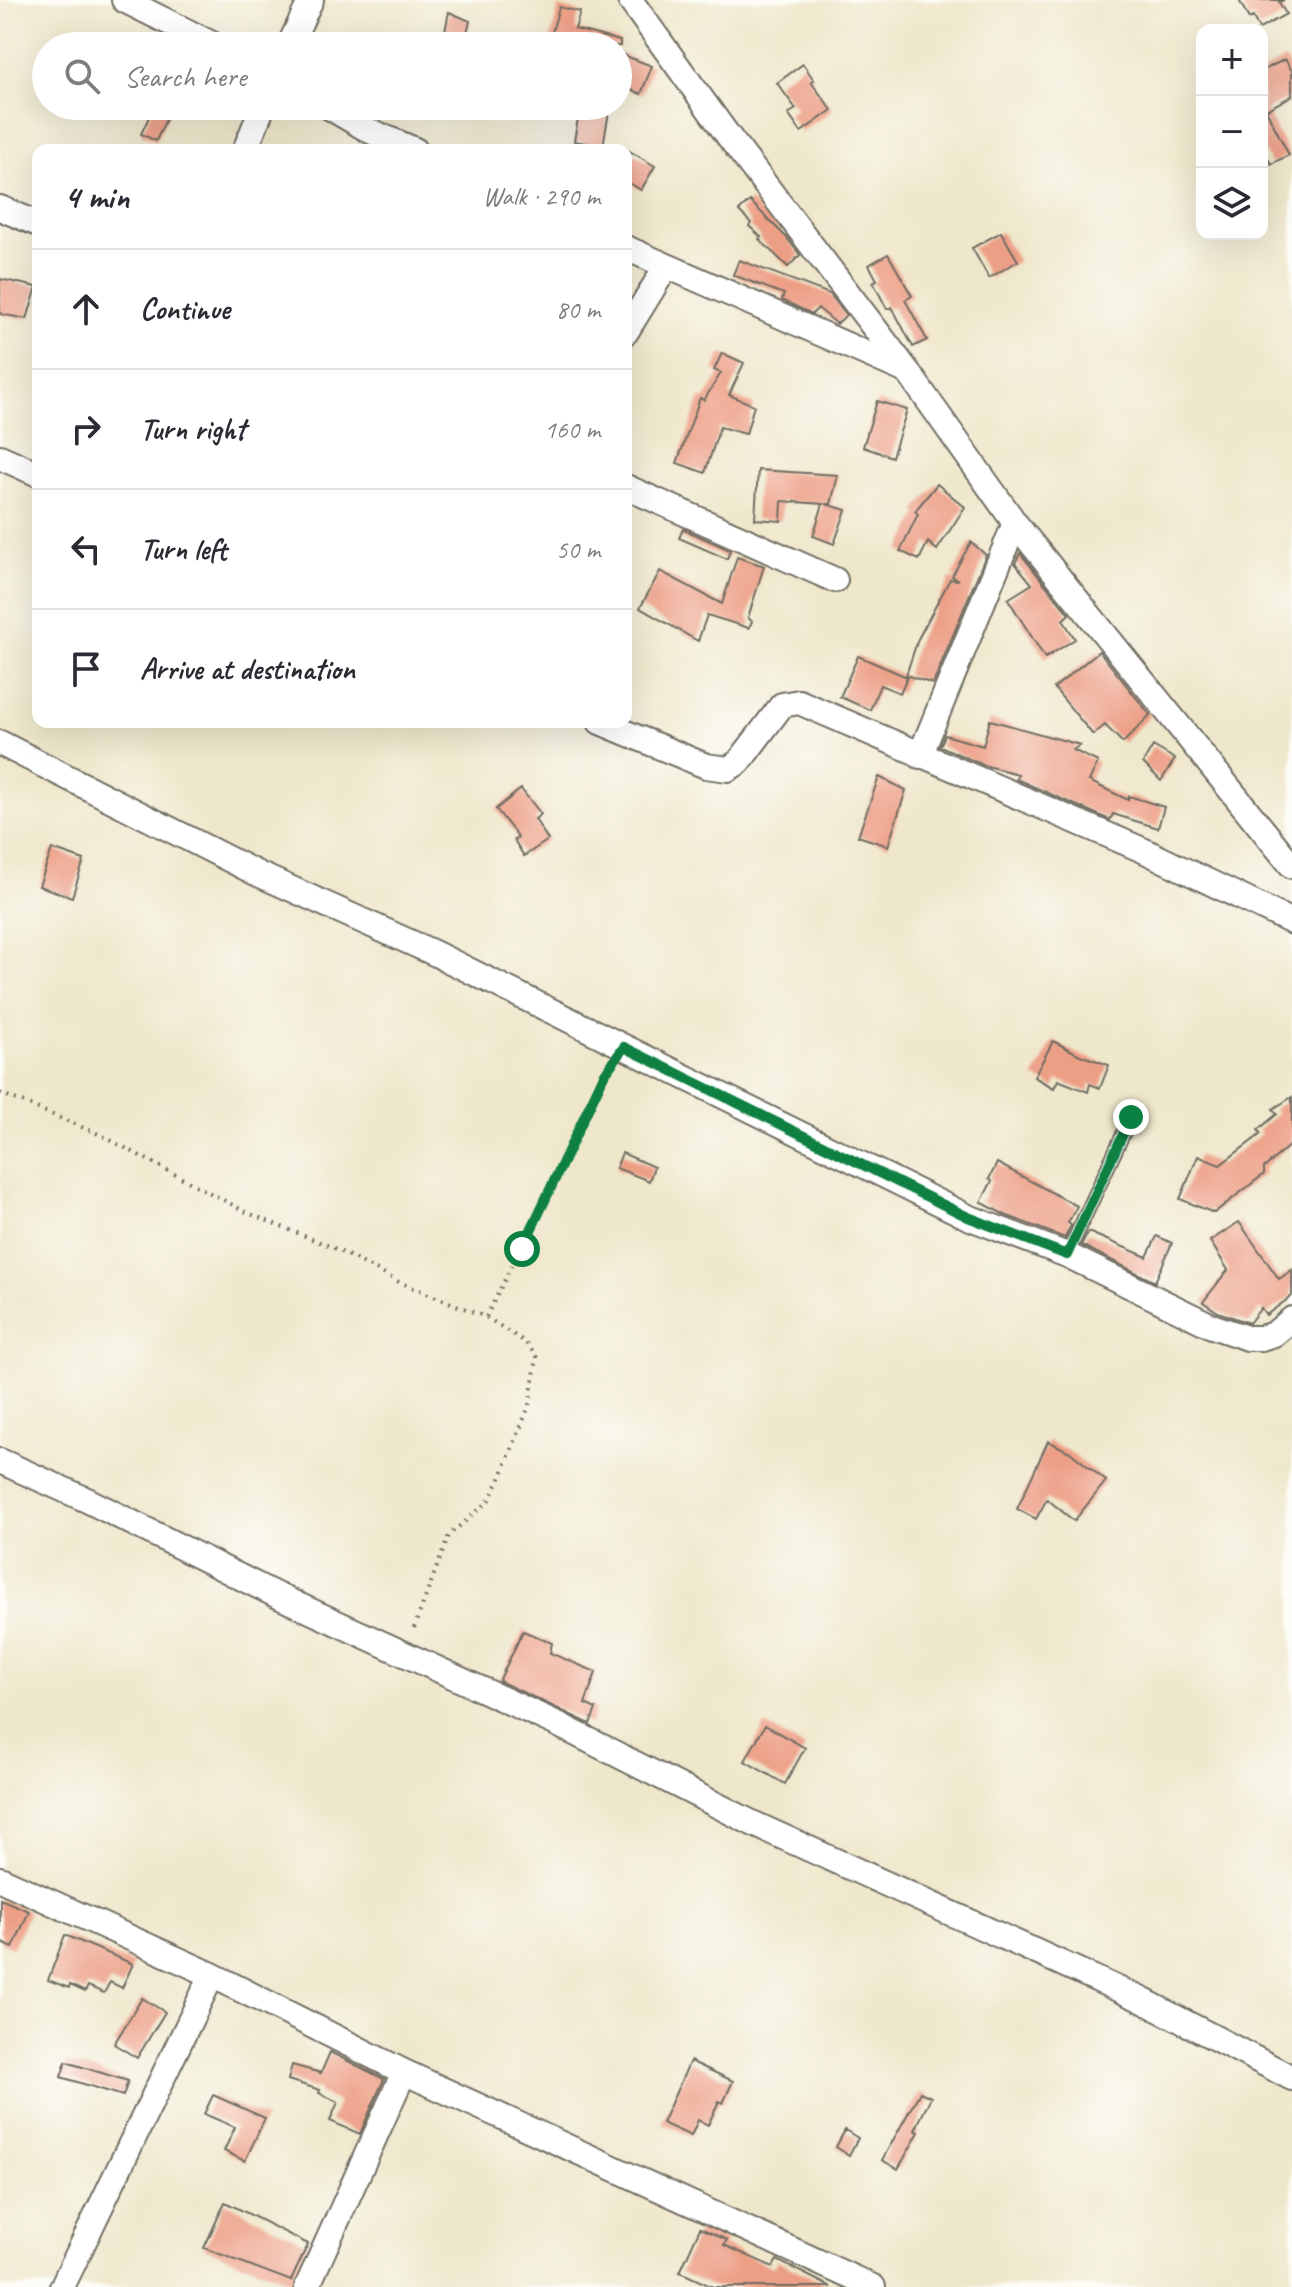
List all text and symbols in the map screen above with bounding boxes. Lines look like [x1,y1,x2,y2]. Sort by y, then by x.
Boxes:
map controls [1196,24,1268,240]
button: + [1196,24,1268,96]
search box [32,32,632,120]
icon: search [60,54,104,98]
text: Search here [124,57,246,95]
button: − [1196,96,1268,168]
button: layers [1196,168,1268,240]
text: 4 min [64,175,129,218]
text: Walk · 290 m [483,180,600,213]
icon: ahead [64,287,108,331]
text: Continue [140,290,230,328]
text: 80 m [556,293,600,326]
icon: right [64,407,108,451]
text: Turn right [140,410,245,448]
text: 160 m [544,413,600,446]
icon: left [64,527,108,571]
text: Turn left [140,530,227,568]
text: 50 m [556,533,600,566]
icon: arrive [64,647,108,691]
text: Arrive at destination [140,650,355,688]
route end [1113,1099,1149,1135]
route start [504,1231,540,1267]

